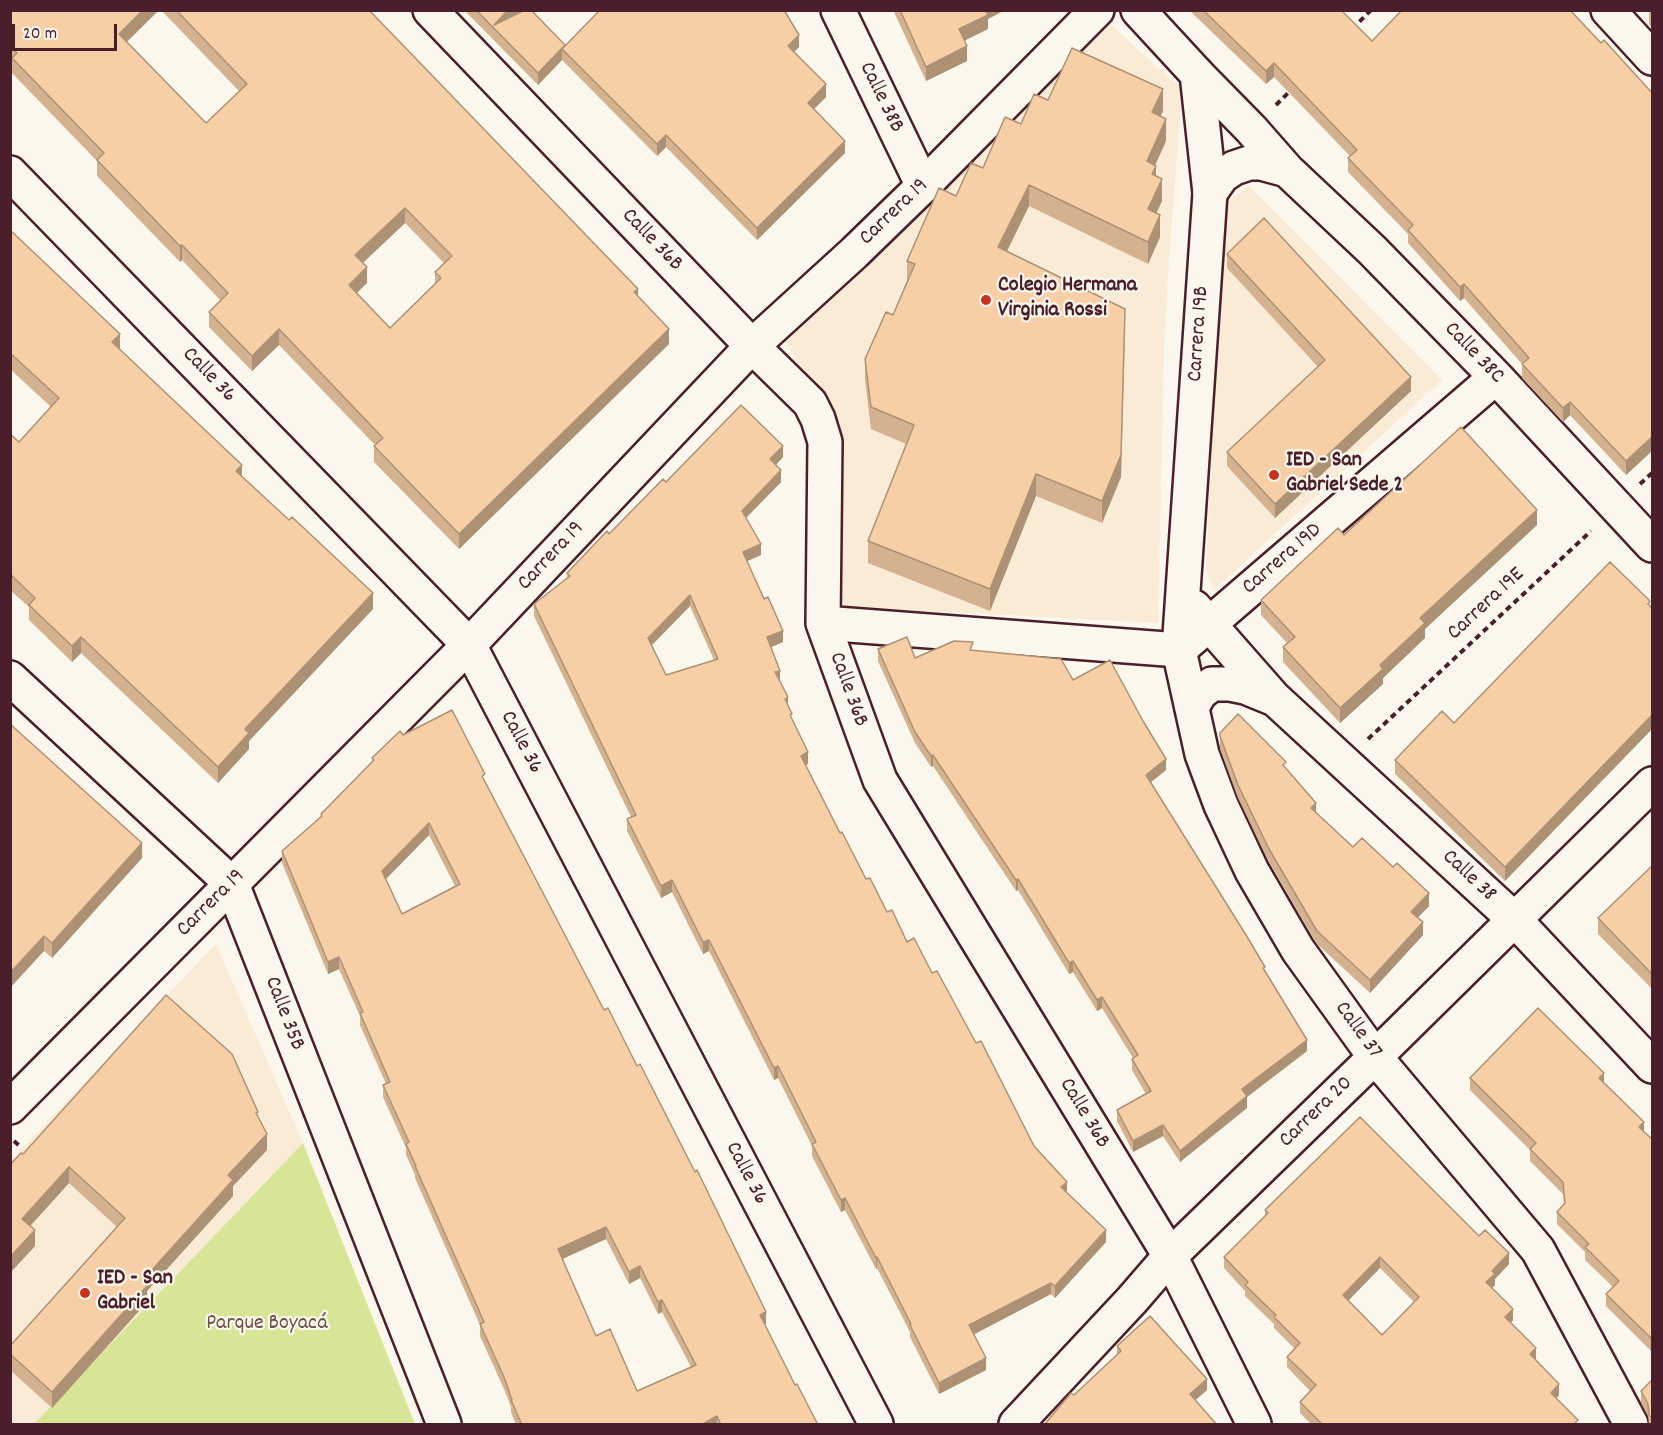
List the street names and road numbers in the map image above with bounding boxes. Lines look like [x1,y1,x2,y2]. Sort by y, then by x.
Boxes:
street label: Calle 38B [852,58,908,138]
street label: Carrera 19 [855,174,935,252]
street label: Calle 36B [615,204,687,278]
street label: Carrera 19B [1183,285,1217,383]
street label: Calle 38C [1437,318,1509,390]
street label: Calle 36 [175,343,241,409]
street label: Carrera 19 [513,517,591,597]
street label: Carrera 19D [1238,518,1328,602]
street label: Carrera 19E [1443,563,1531,647]
street label: Calle 36B [821,649,873,731]
street label: Calle 36 [493,707,547,779]
street label: Calle 38 [1435,845,1501,909]
street label: Carrera 19 [172,864,252,944]
street label: Calle 35B [257,973,309,1055]
street label: Calle 37 [1327,997,1387,1065]
street label: Carrera 20 [1275,1071,1359,1155]
street label: Calle 36B [1052,1074,1114,1154]
street label: Calle 36 [718,1138,772,1210]

